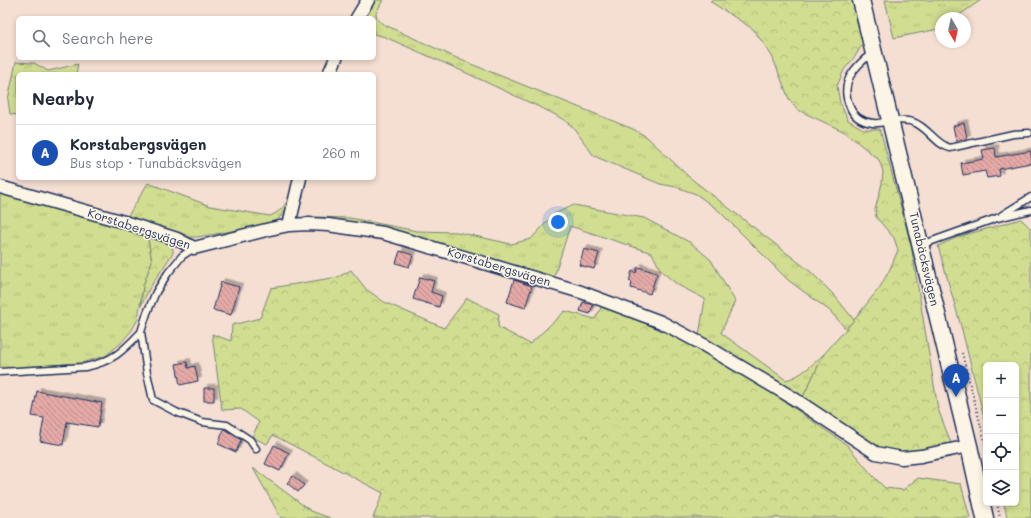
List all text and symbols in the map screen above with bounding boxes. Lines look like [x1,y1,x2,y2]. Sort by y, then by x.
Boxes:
north arrow [935,12,971,48]
search box [16,16,376,60]
icon: search [30,27,52,49]
text: Search here [62,28,153,48]
text: Nearby [32,87,94,109]
text: Korstabergsvägen [70,134,206,154]
text: A [40,144,50,161]
text: 260 m [322,144,360,161]
text: Bus stop · Tunabäcksvägen [70,154,242,171]
street label: Korstabergsvägen [86,204,193,252]
street label: Tunabäcksvägen [906,210,944,307]
your location [548,212,568,232]
street label: Korstabergsvägen [446,243,553,289]
map controls [983,362,1019,506]
button: + [983,362,1019,398]
pin: A [943,364,969,397]
button: − [983,398,1019,434]
button: locate [983,434,1019,470]
button: layers [983,470,1019,506]

